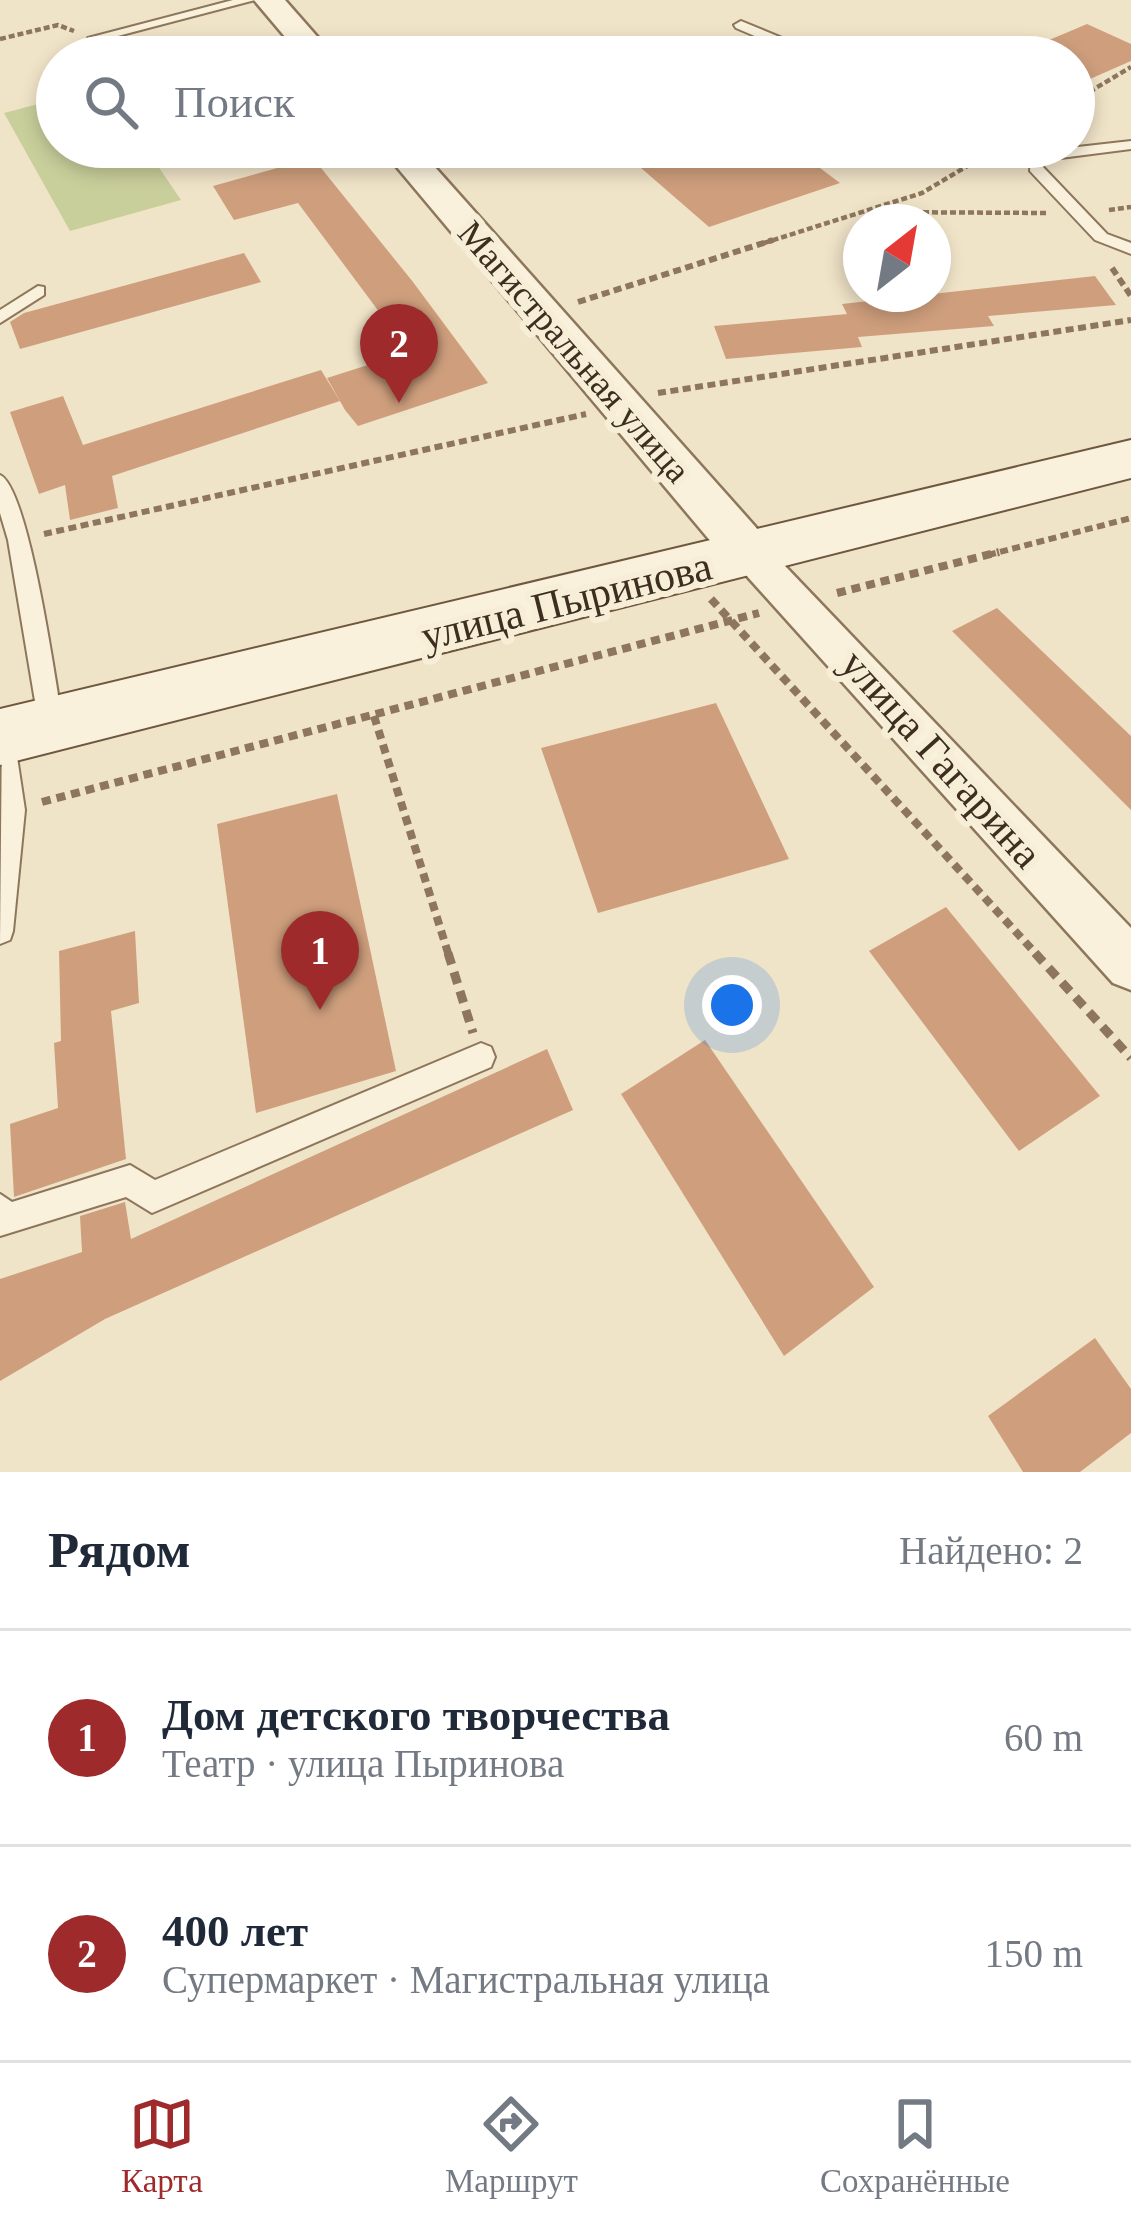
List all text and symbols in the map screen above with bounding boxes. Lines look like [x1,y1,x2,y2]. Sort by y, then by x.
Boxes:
search box [36,36,1095,168]
icon: search [78,69,144,135]
text: Поиск [174,77,295,127]
north arrow [843,204,951,312]
street label: Магистральная улица [450,213,698,490]
pin: 2 [360,304,438,403]
street label: улица Пыринова [416,543,717,659]
street label: улица Гагарина [832,641,1051,877]
pin: 1 [281,911,359,1010]
your location [702,975,762,1035]
text: Рядом [48,1522,191,1578]
text: Найдено: 2 [899,1529,1083,1572]
text: Дом детского творчества [162,1690,670,1740]
text: 1 [77,1716,97,1759]
text: 60 m [1004,1716,1083,1759]
text: Театр · улица Пыринова [162,1742,564,1785]
text: 400 лет [162,1906,308,1956]
text: 2 [77,1932,97,1975]
text: 150 m [984,1932,1083,1975]
text: Супермаркет · Магистральная улица [162,1958,770,2001]
tab: Карта [121,2091,203,2200]
tab: Маршрут [445,2091,578,2200]
tab: Сохранённые [820,2091,1010,2200]

